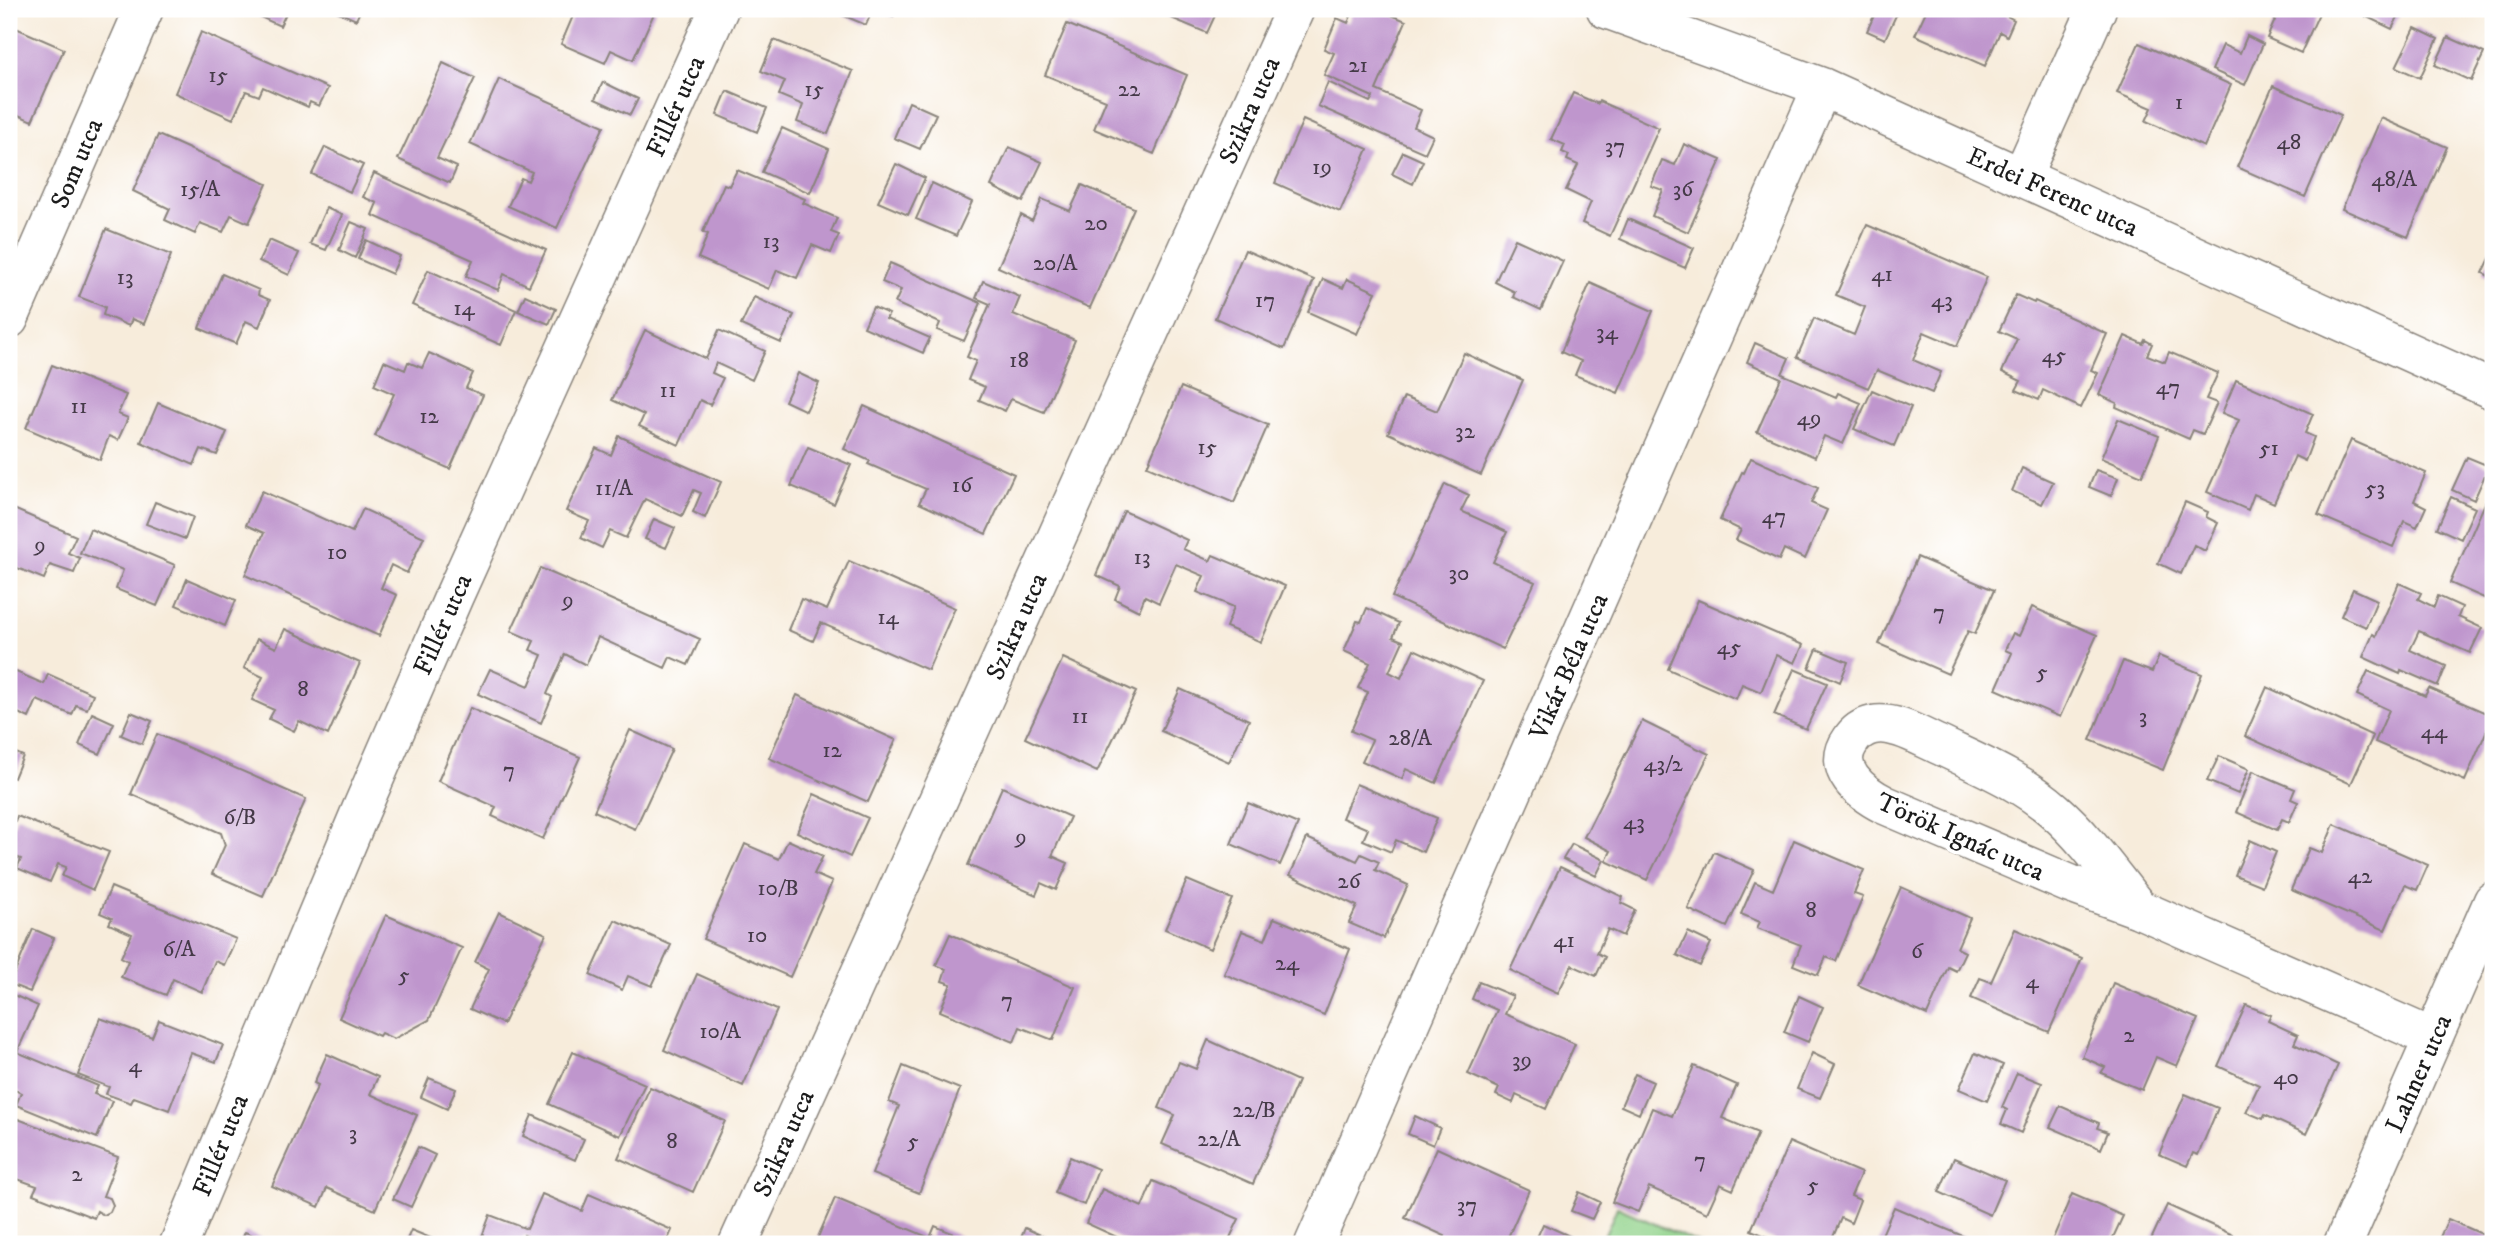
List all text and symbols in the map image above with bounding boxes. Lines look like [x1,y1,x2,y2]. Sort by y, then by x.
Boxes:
street label: Fillér utca [639,51,713,162]
house number: 21 [1348,51,1368,80]
street label: Szikra utca [1212,52,1289,169]
house number: 15 [208,61,228,90]
house number: 15 [804,75,824,104]
house number: 22 [1118,75,1141,104]
house number: 1 [2175,88,2183,117]
street label: Som utca [44,114,111,214]
house number: 48 [2277,128,2301,157]
house number: 37 [1605,132,1625,161]
street label: Erdei Ferenc utca [1962,140,2143,245]
house number: 19 [1312,153,1332,182]
house number: 48/A [2371,165,2417,194]
house number: 15/A [180,175,220,204]
house number: 36 [1673,175,1694,204]
house number: 20 [1084,209,1108,238]
house number: 13 [762,227,780,256]
house number: 20/A [1033,249,1078,278]
house number: 41 [1871,260,1893,289]
house number: 13 [116,263,134,292]
house number: 17 [1255,286,1275,315]
house number: 43 [1931,286,1953,315]
house number: 14 [453,294,476,323]
house number: 34 [1596,318,1619,347]
house number: 45 [2042,341,2066,370]
house number: 18 [1009,346,1029,375]
house number: 47 [2156,373,2180,402]
house number: 11 [660,376,676,405]
house number: 11 [71,392,87,421]
house number: 12 [419,402,440,431]
house number: 49 [1797,404,1821,433]
house number: 32 [1455,417,1476,446]
house number: 15 [1197,433,1217,462]
house number: 51 [2259,434,2279,463]
house number: 16 [952,471,973,500]
house number: 11/A [595,474,633,503]
house number: 53 [2365,474,2385,503]
house number: 47 [1762,502,1786,531]
house number: 9 [33,531,46,560]
house number: 10 [327,538,347,567]
house number: 13 [1133,543,1151,572]
house number: 30 [1449,559,1469,588]
street label: Szikra utca [979,568,1056,685]
street label: Fillér utca [406,569,480,680]
house number: 9 [561,586,574,615]
street label: Vikár Béla utca [1522,588,1616,746]
house number: 7 [1933,598,1945,627]
house number: 14 [877,603,900,632]
house number: 45 [1717,633,1741,662]
house number: 5 [2036,658,2048,687]
house number: 8 [297,675,309,704]
house number: 11 [1072,702,1088,731]
house number: 3 [2139,702,2147,731]
house number: 44 [2421,717,2448,746]
house number: 28/A [1388,724,1432,753]
house number: 12 [822,736,843,765]
house number: 43/2 [1643,750,1683,779]
house number: 7 [503,756,515,785]
street label: Török Ignác utca [1871,786,2049,889]
house number: 6/B [224,803,256,832]
house number: 43 [1623,808,1645,837]
house number: 9 [1014,823,1027,852]
house number: 42 [2348,862,2373,891]
house number: 26 [1337,867,1362,896]
house number: 10/B [757,874,799,903]
house number: 8 [1805,896,1817,925]
house number: 10 [747,921,767,950]
house number: 41 [1553,926,1575,955]
house number: 6/A [163,935,196,964]
house number: 6 [1911,937,1924,966]
house number: 24 [1275,949,1300,978]
house number: 5 [398,961,410,990]
house number: 4 [2025,967,2039,996]
house number: 7 [1001,986,1013,1015]
street label: Lahner utca [2379,1009,2460,1138]
house number: 10/A [699,1017,741,1046]
house number: 2 [2123,1021,2135,1050]
house number: 39 [1512,1046,1532,1075]
house number: 4 [128,1051,142,1080]
house number: 40 [2273,1063,2299,1092]
street label: Szikra utca [746,1085,823,1202]
street label: Fillér utca [186,1090,257,1201]
house number: 22/B [1232,1096,1276,1125]
house number: 3 [349,1119,357,1148]
house number: 22/A [1197,1125,1241,1154]
house number: 8 [666,1127,678,1156]
house number: 5 [907,1127,919,1156]
house number: 7 [1694,1146,1706,1175]
house number: 2 [71,1160,83,1189]
house number: 5 [1807,1171,1819,1200]
house number: 37 [1457,1191,1477,1220]

